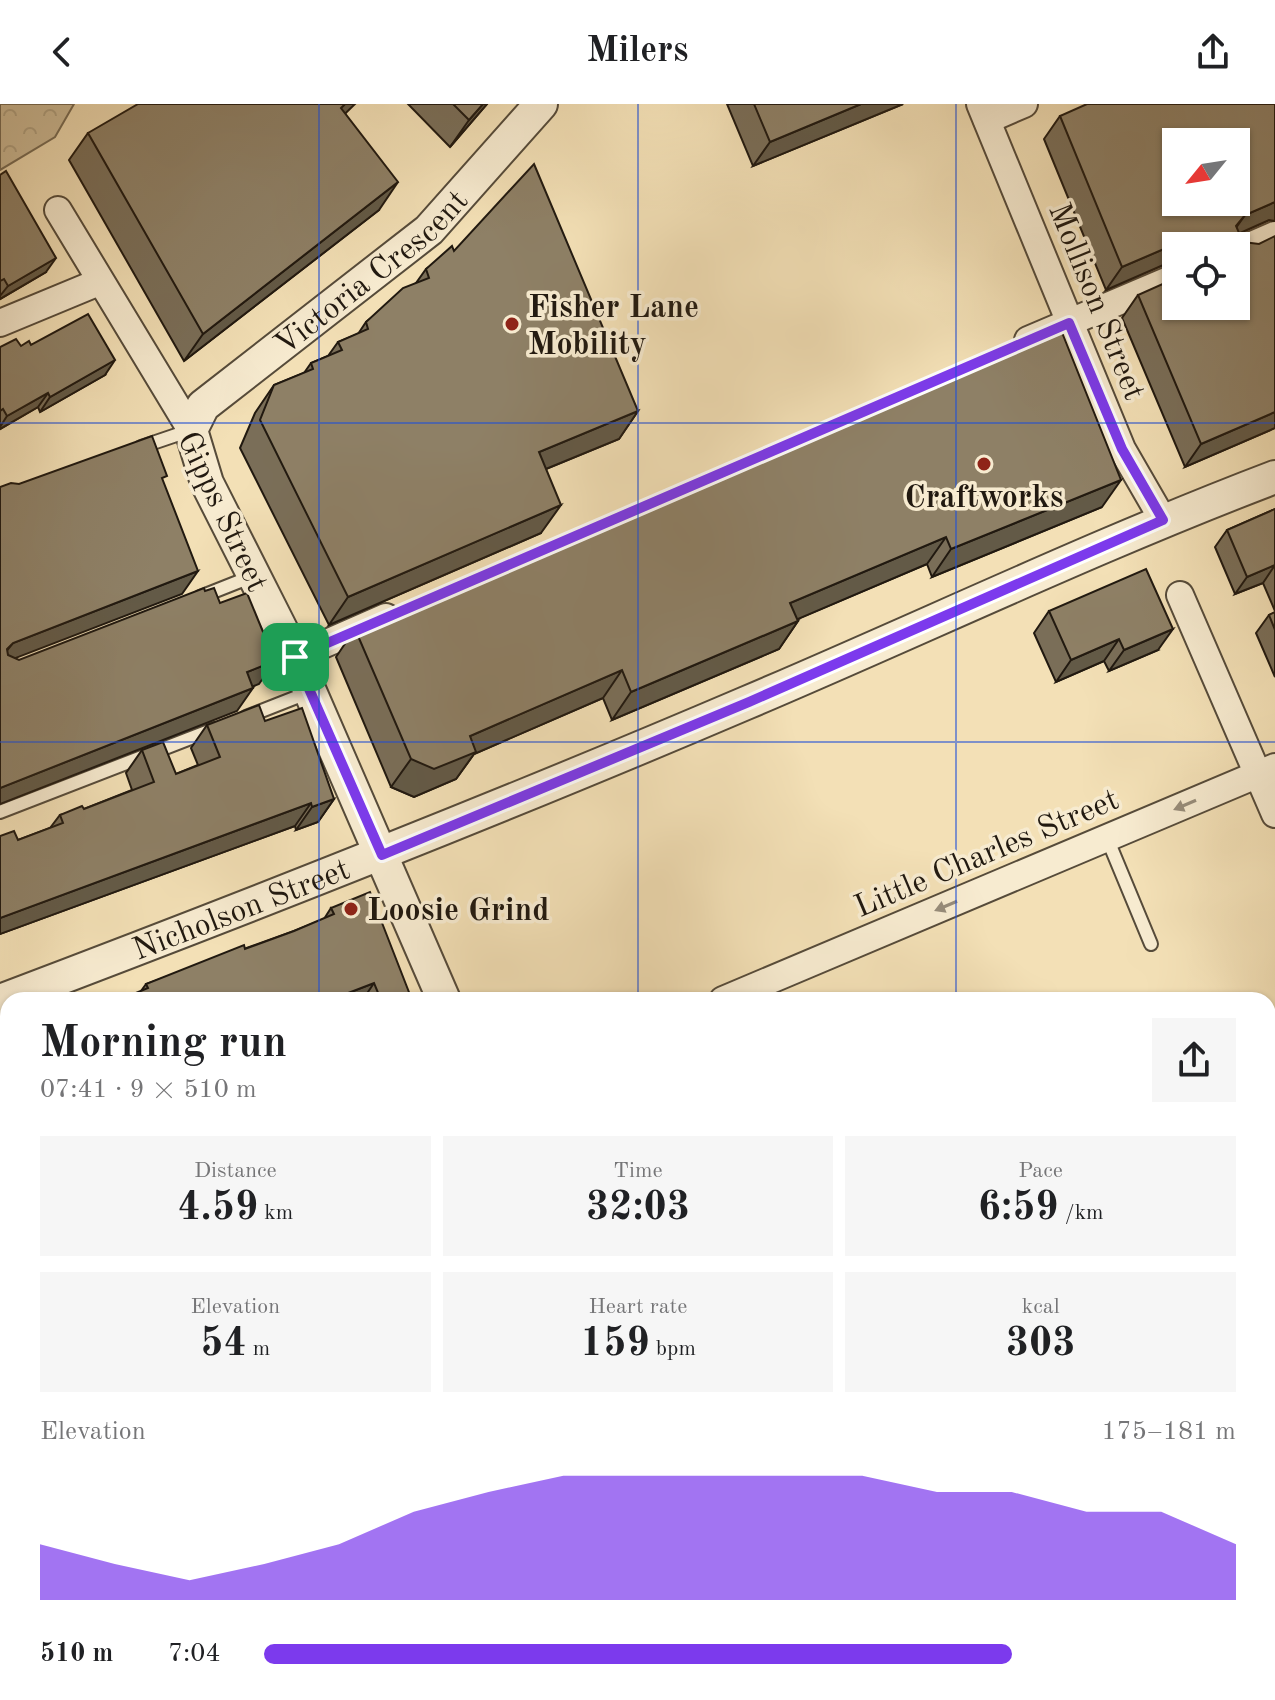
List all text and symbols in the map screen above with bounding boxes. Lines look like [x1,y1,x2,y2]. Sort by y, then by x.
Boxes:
icon: back [40,30,84,74]
icon: share [1191,30,1235,74]
text: Milers [587,34,688,70]
north arrow [1162,128,1250,216]
map controls [1162,128,1250,320]
street label: Victoria Crescent [270,185,475,363]
street label: Mollison Street [1041,199,1149,405]
button: locate [1162,232,1250,320]
place label: Fisher Lane Mobility [528,293,699,362]
marker: Fisher Lane Mobility [503,315,521,333]
street label: Gipps Street [170,427,272,597]
marker: Craftworks [975,455,993,473]
place label: Craftworks [905,483,1063,515]
pin [261,623,329,691]
icon: arrive [273,635,317,679]
street label: Little Charles Street [850,785,1124,925]
one-way arrow [1173,799,1197,812]
street label: Nicholson Street [129,854,355,968]
place label: Loosie Grind [367,896,549,928]
marker: Loosie Grind [342,900,360,918]
one-way arrow [933,900,957,913]
button: share [1152,1018,1236,1102]
text: Morning run [40,1022,287,1066]
text: 07:41 · 9 × 510 m [40,1077,257,1103]
text: Distance [194,1160,277,1182]
text: Time [613,1160,663,1182]
text: Pace [1018,1160,1063,1182]
text: 4.59 [177,1189,258,1229]
text: 32:03 [586,1189,690,1229]
text: 6:59 [978,1189,1059,1229]
text: km [258,1202,293,1224]
text: /km [1059,1202,1104,1224]
text: Elevation [191,1296,280,1318]
text: Heart rate [589,1296,687,1318]
text: kcal [1022,1296,1060,1318]
text: 54 [200,1325,247,1365]
text: 159 [580,1325,650,1365]
text: 303 [1006,1325,1075,1365]
text: m [247,1338,270,1360]
text: bpm [650,1338,696,1360]
text: Elevation [40,1419,146,1445]
text: 175–181 m [1101,1419,1236,1445]
text: 510 m [40,1641,113,1667]
text: 7:04 [168,1641,221,1667]

